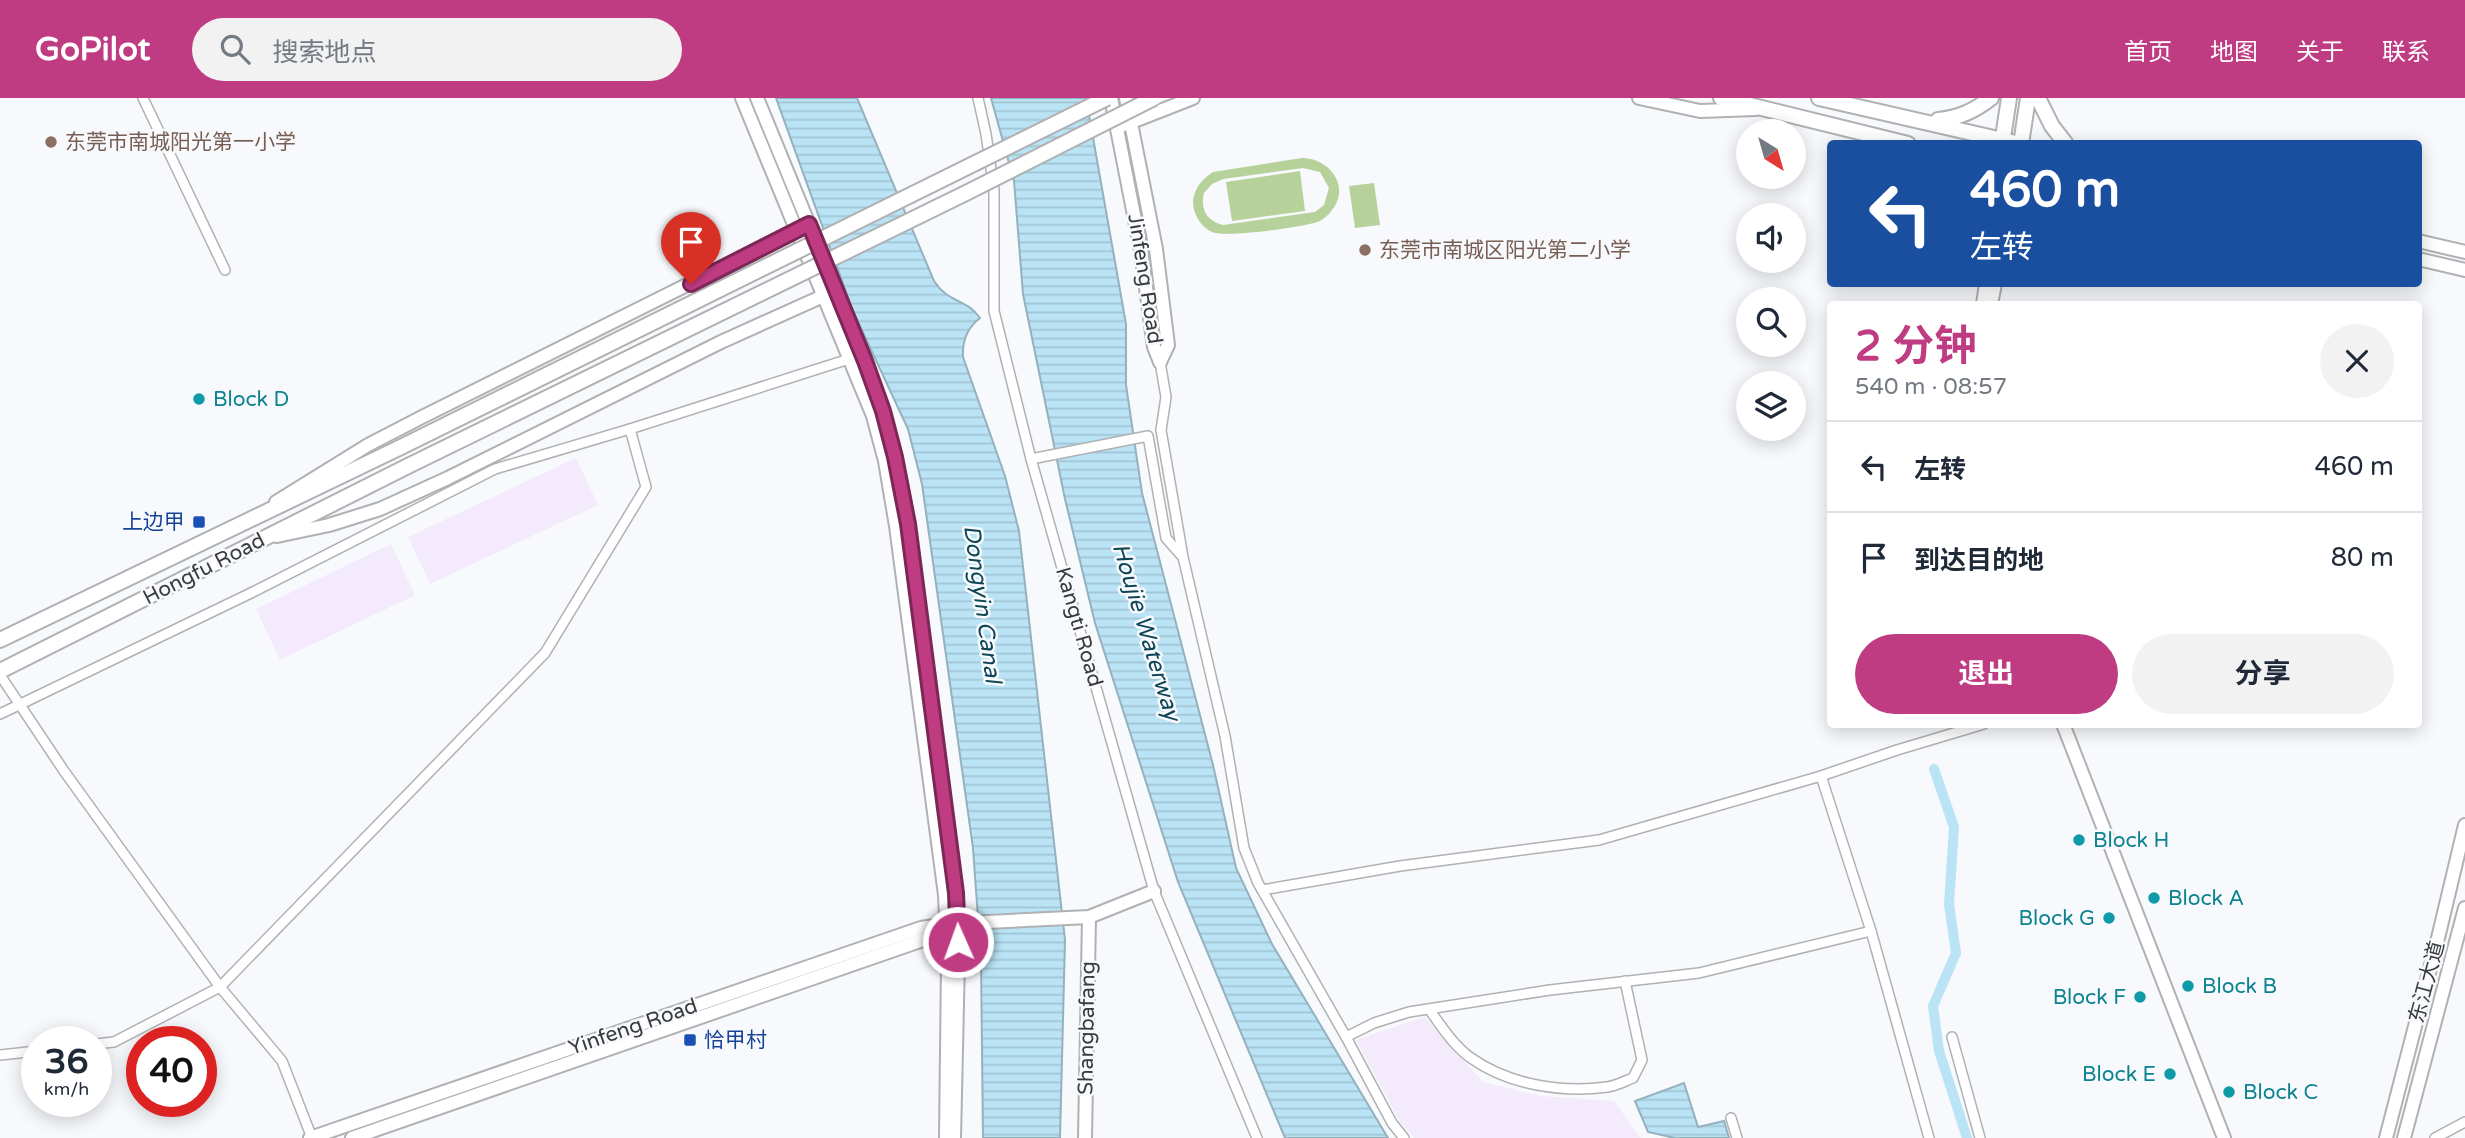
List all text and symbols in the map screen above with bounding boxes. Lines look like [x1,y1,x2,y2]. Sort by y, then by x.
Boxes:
search box [192,18,682,81]
text: GoPilot [35,30,150,69]
icon: search [216,30,254,68]
text: 搜索地点 [272,37,376,68]
text: 首页 [2124,38,2172,67]
text: 地图 [2210,38,2258,67]
text: 关于 [2296,38,2344,67]
text: 联系 [2382,38,2430,67]
north arrow [1736,119,1806,189]
map controls [1736,119,1806,441]
place label: 东莞市南城阳光第一小学 [65,130,296,155]
marker: 东莞市南城阳光第一小学 [43,134,59,150]
text: 460 m [1970,161,2120,220]
icon: left [1855,168,1946,259]
button: sound [1736,203,1806,273]
pin [661,212,721,284]
street label: Jinfeng Road [1122,212,1168,346]
icon: arrive [672,223,710,261]
text: 左转 [1970,229,2034,267]
place label: 东莞市南城区阳光第二小学 [1379,238,1631,263]
marker: 东莞市南城区阳光第二小学 [1357,242,1373,258]
button: search [1736,287,1806,357]
text: 2 分钟 [1855,321,1976,372]
button: close [2320,324,2394,398]
button: layers [1736,371,1806,441]
text: 540 m · 08:57 [1855,373,2007,401]
place label: Block D [213,387,289,412]
marker: Block D [191,391,207,407]
icon: left [1855,448,1893,486]
text: 460 m [2314,451,2394,482]
text: 左转 [1914,454,1966,485]
place label: 上边甲 [122,510,185,535]
marker: 上边甲 [191,514,207,530]
water label: Dongyin Canal [957,523,1007,687]
street label: Hongfu Road [139,528,269,610]
icon: arrive [1855,539,1893,577]
water label: Houjie Waterway [1106,540,1187,727]
text: 80 m [2331,542,2394,573]
text: 到达目的地 [1914,545,2044,576]
street label: Kangti Road [1050,564,1108,690]
button: 退出 [1855,634,2118,714]
button: 分享 [2132,634,2394,714]
place label: Block H [2093,828,2169,853]
marker: Block H [2071,832,2087,848]
place label: Block A [2168,886,2244,911]
marker: Block A [2146,890,2162,906]
position arrow [921,905,995,979]
place label: Block G [2019,906,2095,931]
marker: Block G [2101,910,2117,926]
street label: 东江大道 [2404,938,2450,1026]
street label: Shangbafang [1073,961,1101,1095]
place label: Block B [2202,974,2277,999]
marker: Block B [2180,978,2196,994]
place label: Block F [2053,985,2126,1010]
marker: Block F [2132,989,2148,1005]
street label: Yinfeng Road [565,993,701,1061]
speed limit sign: 40 [126,1026,217,1117]
place label: 恰甲村 [704,1028,767,1053]
marker: 恰甲村 [682,1032,698,1048]
text: 36 [45,1041,88,1083]
place label: Block E [2082,1062,2156,1087]
marker: Block E [2162,1066,2178,1082]
text: km/h [44,1078,89,1100]
place label: Block C [2243,1080,2318,1105]
marker: Block C [2221,1084,2237,1100]

